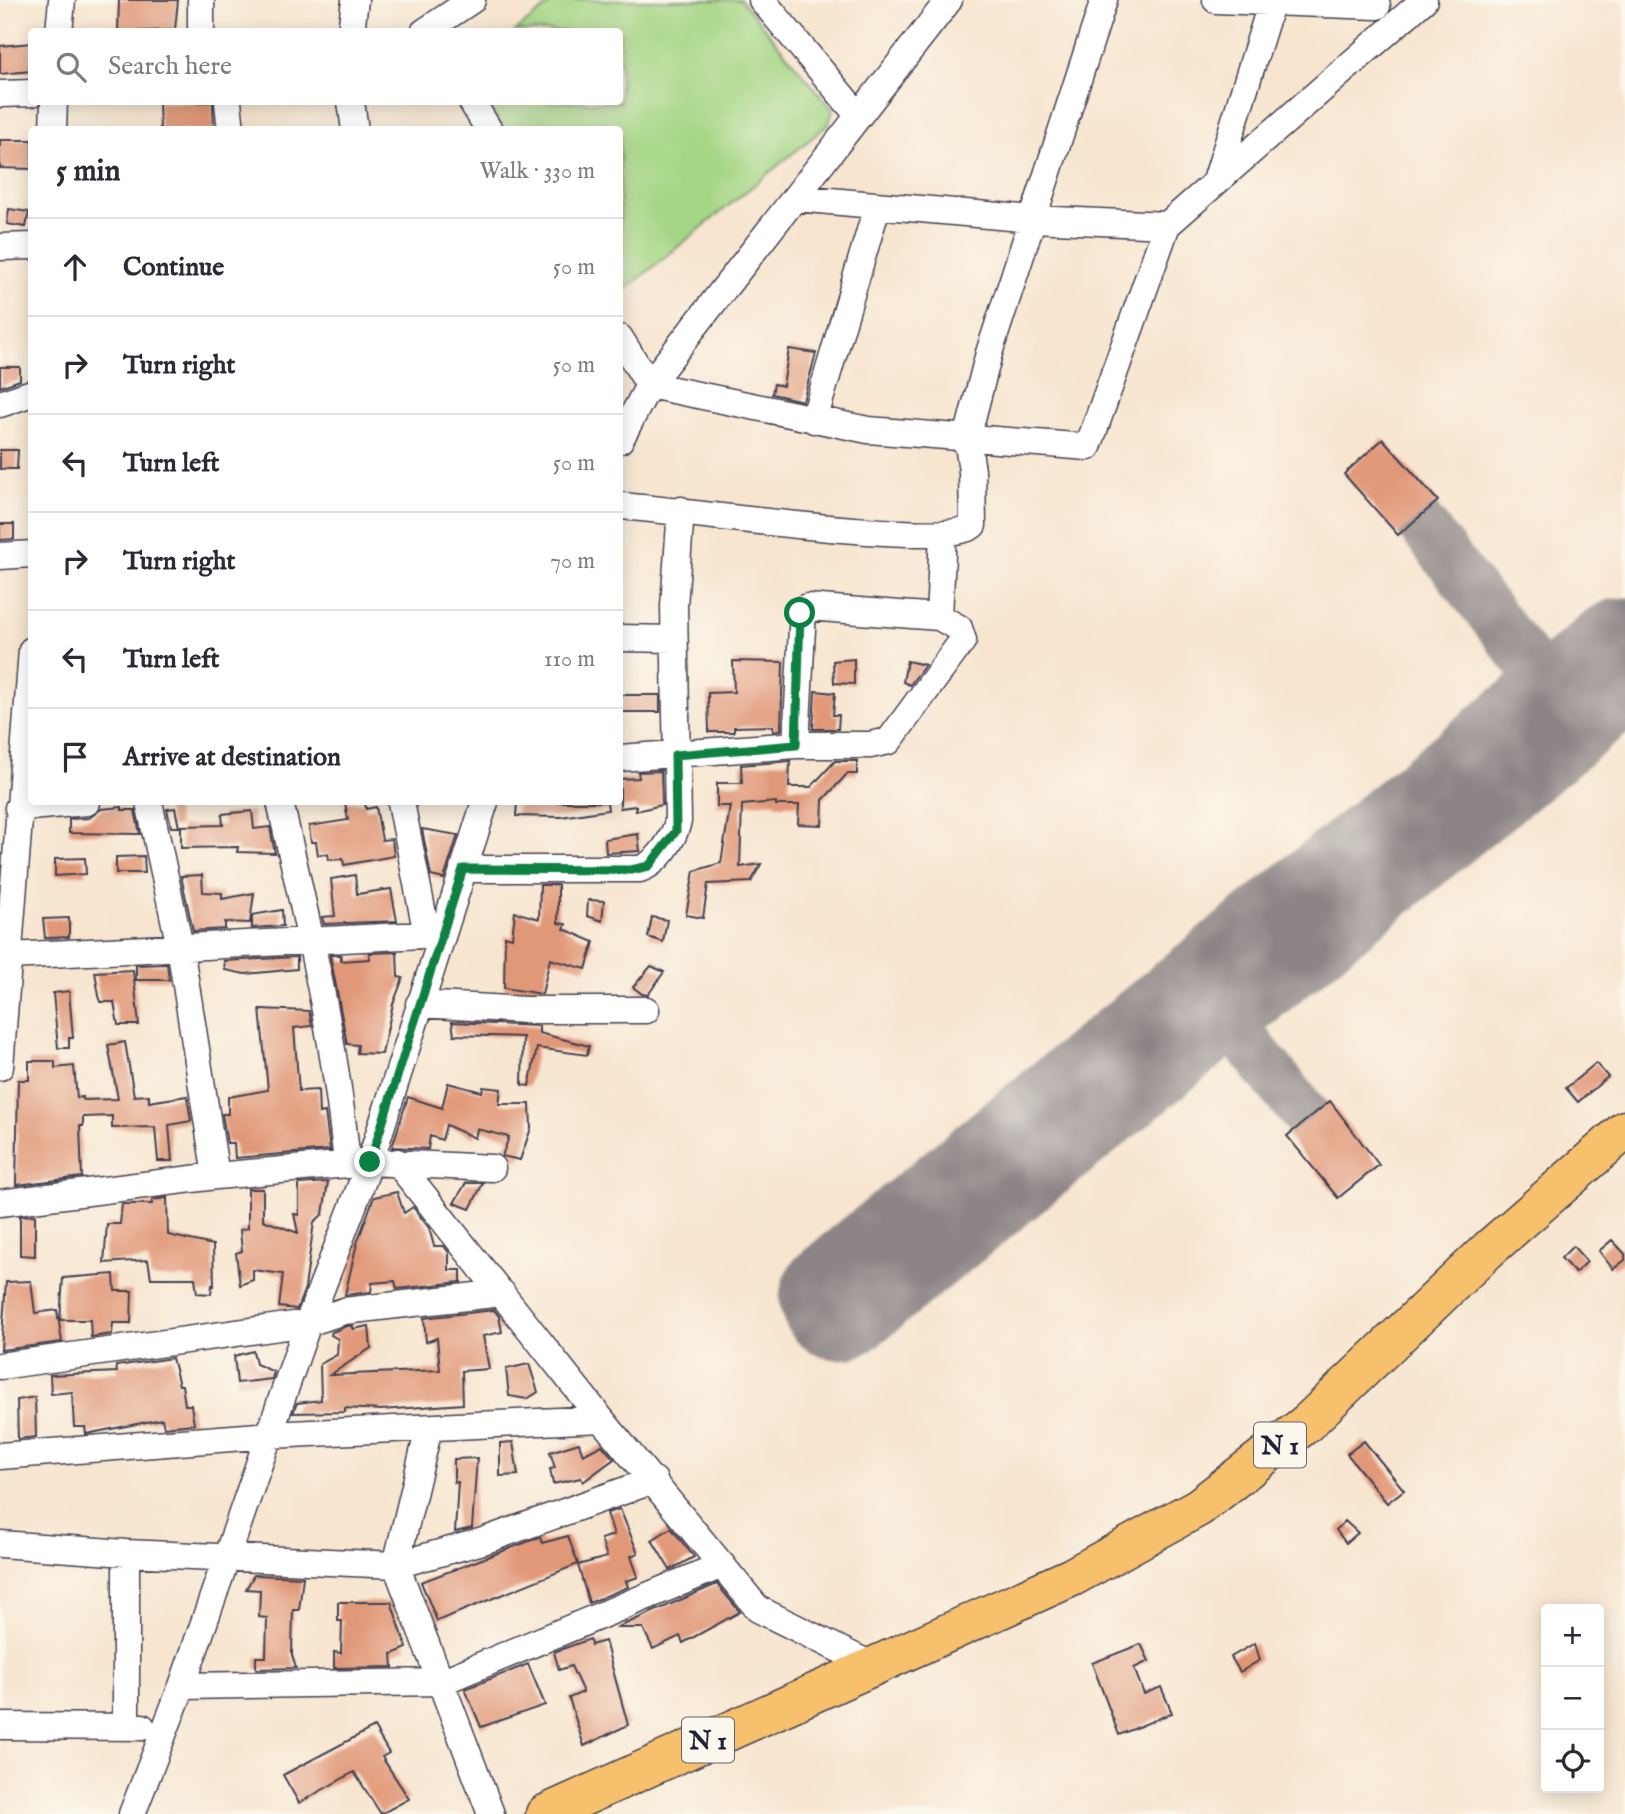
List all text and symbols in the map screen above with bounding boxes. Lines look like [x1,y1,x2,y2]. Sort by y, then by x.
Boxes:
search box [28,28,623,105]
icon: search [52,48,90,86]
text: Search here [108,50,232,83]
text: 5 min [56,153,121,191]
text: Walk · 330 m [480,157,595,186]
icon: ahead [56,248,94,286]
text: Continue [123,251,224,284]
text: 50 m [553,253,595,282]
icon: right [56,346,94,384]
text: Turn right [123,349,236,382]
text: 50 m [553,351,595,380]
icon: left [56,444,94,482]
text: Turn left [123,447,220,480]
text: 50 m [553,449,595,478]
icon: right [56,542,94,580]
text: Turn right [123,545,236,578]
text: 70 m [550,547,595,576]
route start [784,597,815,628]
icon: left [56,640,94,678]
text: Turn left [123,643,220,676]
text: 110 m [544,645,595,674]
icon: arrive [56,738,94,776]
text: Arrive at destination [123,741,341,774]
route end [354,1146,385,1177]
road number: N 1 [1254,1422,1306,1468]
map controls [1541,1604,1604,1793]
button: + [1541,1604,1604,1667]
button: − [1541,1667,1604,1730]
road number: N 1 [682,1718,734,1763]
button: locate [1541,1730,1604,1793]

